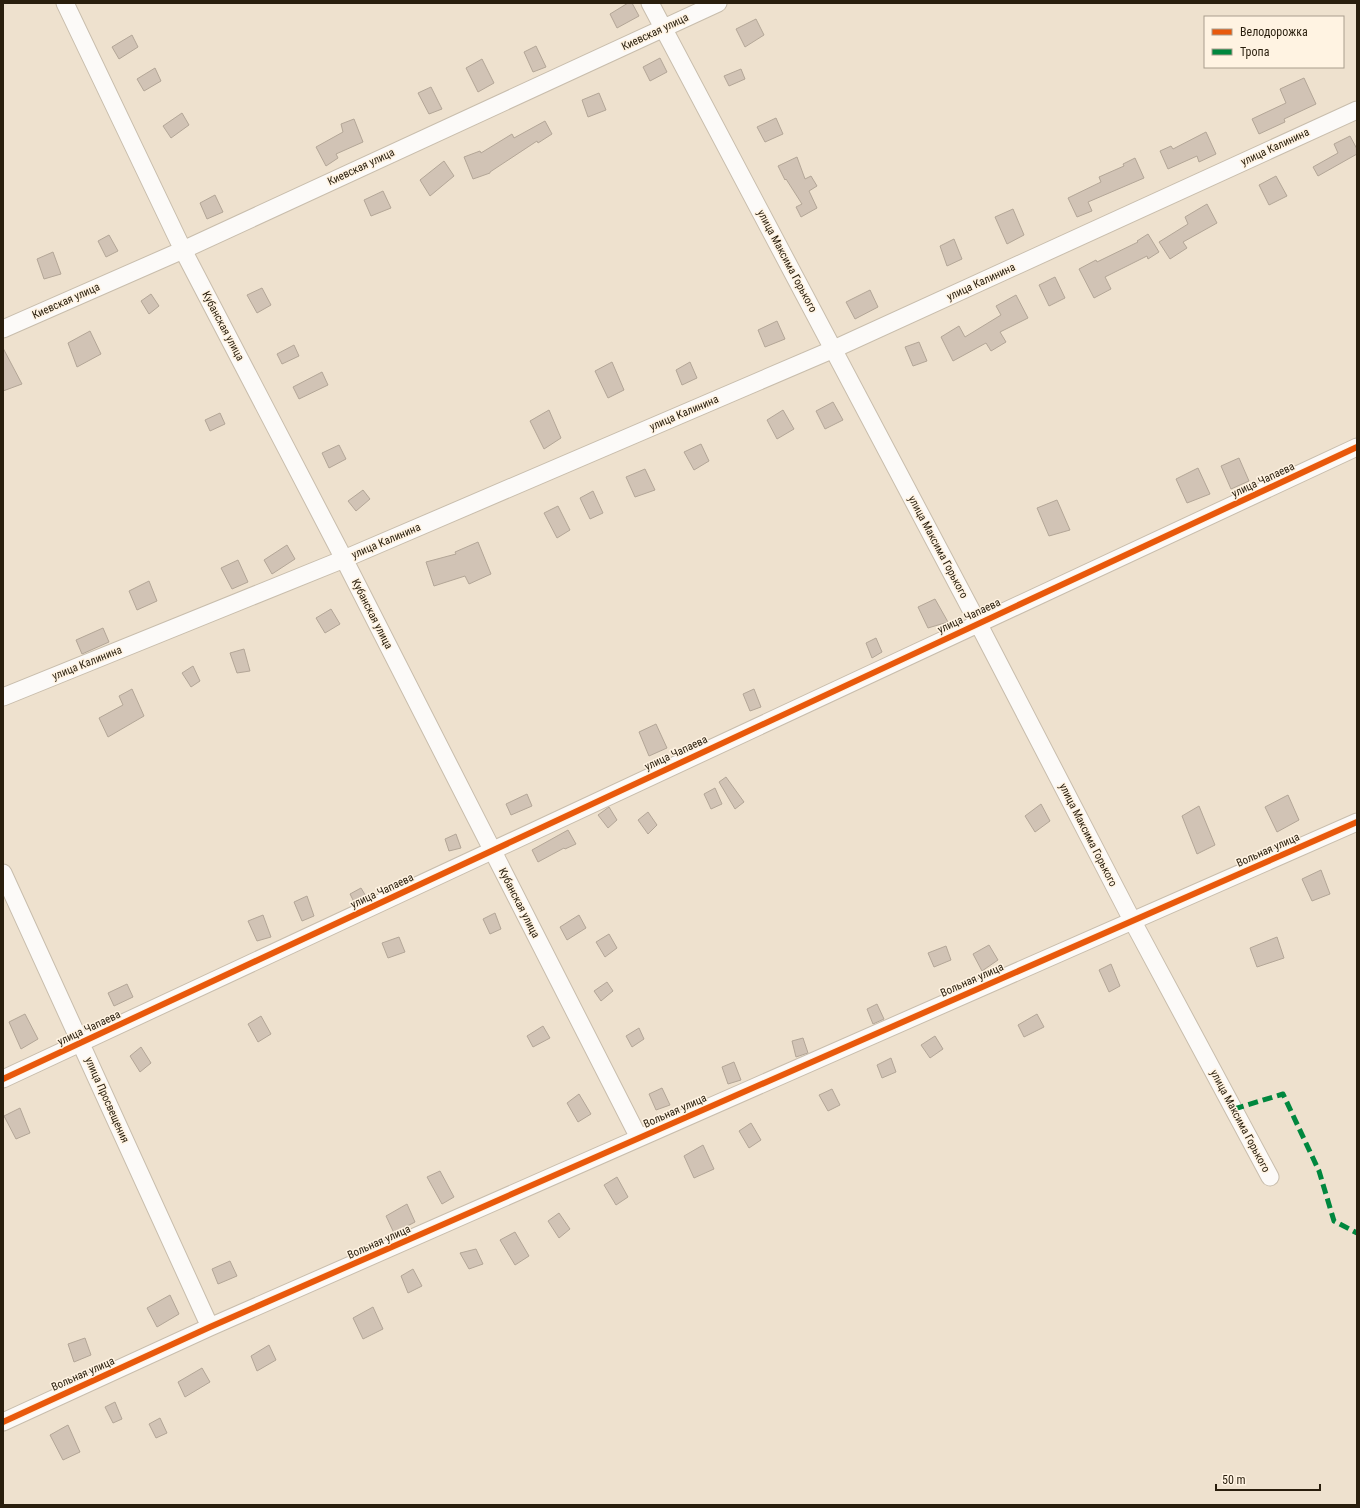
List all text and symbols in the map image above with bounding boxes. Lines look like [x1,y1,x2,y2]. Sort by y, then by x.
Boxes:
street label: Киевская улица [619,11,691,53]
legend [1204,16,1344,68]
text: Велодорожка [1240,25,1308,39]
text: Тропа [1240,45,1270,59]
street label: улица Калинина [1239,126,1311,168]
street label: Киевская улица [325,146,397,188]
street label: улица Максима Горького [754,208,820,315]
street label: улица Калинина [945,261,1017,303]
street label: Киевская улица [30,280,102,322]
street label: Кубанская улица [199,289,247,363]
street label: улица Калинина [647,393,721,433]
street label: улица Чапаева [1230,460,1296,500]
street label: улица Максима Горького [905,494,971,601]
street label: улица Калинина [349,521,423,561]
street label: Кубанская улица [349,577,395,651]
street label: улица Чапаева [936,596,1002,636]
street label: улица Калинина [50,643,124,683]
street label: улица Чапаева [643,733,709,773]
street label: улица Максима Горького [1056,781,1120,889]
street label: Вольная улица [1234,830,1302,870]
street label: Кубанская улица [496,866,542,940]
street label: улица Чапаева [349,871,415,911]
street label: Вольная улица [938,960,1006,1000]
street label: улица Чапаева [56,1008,122,1048]
street label: улица Просвещения [82,1055,132,1145]
street label: улица Максима Горького [1207,1068,1273,1175]
street label: Вольная улица [641,1091,709,1131]
street label: Вольная улица [345,1222,413,1262]
street label: Вольная улица [49,1354,117,1394]
scale bar [1216,1466,1320,1492]
text: 50 m [1222,1473,1246,1487]

